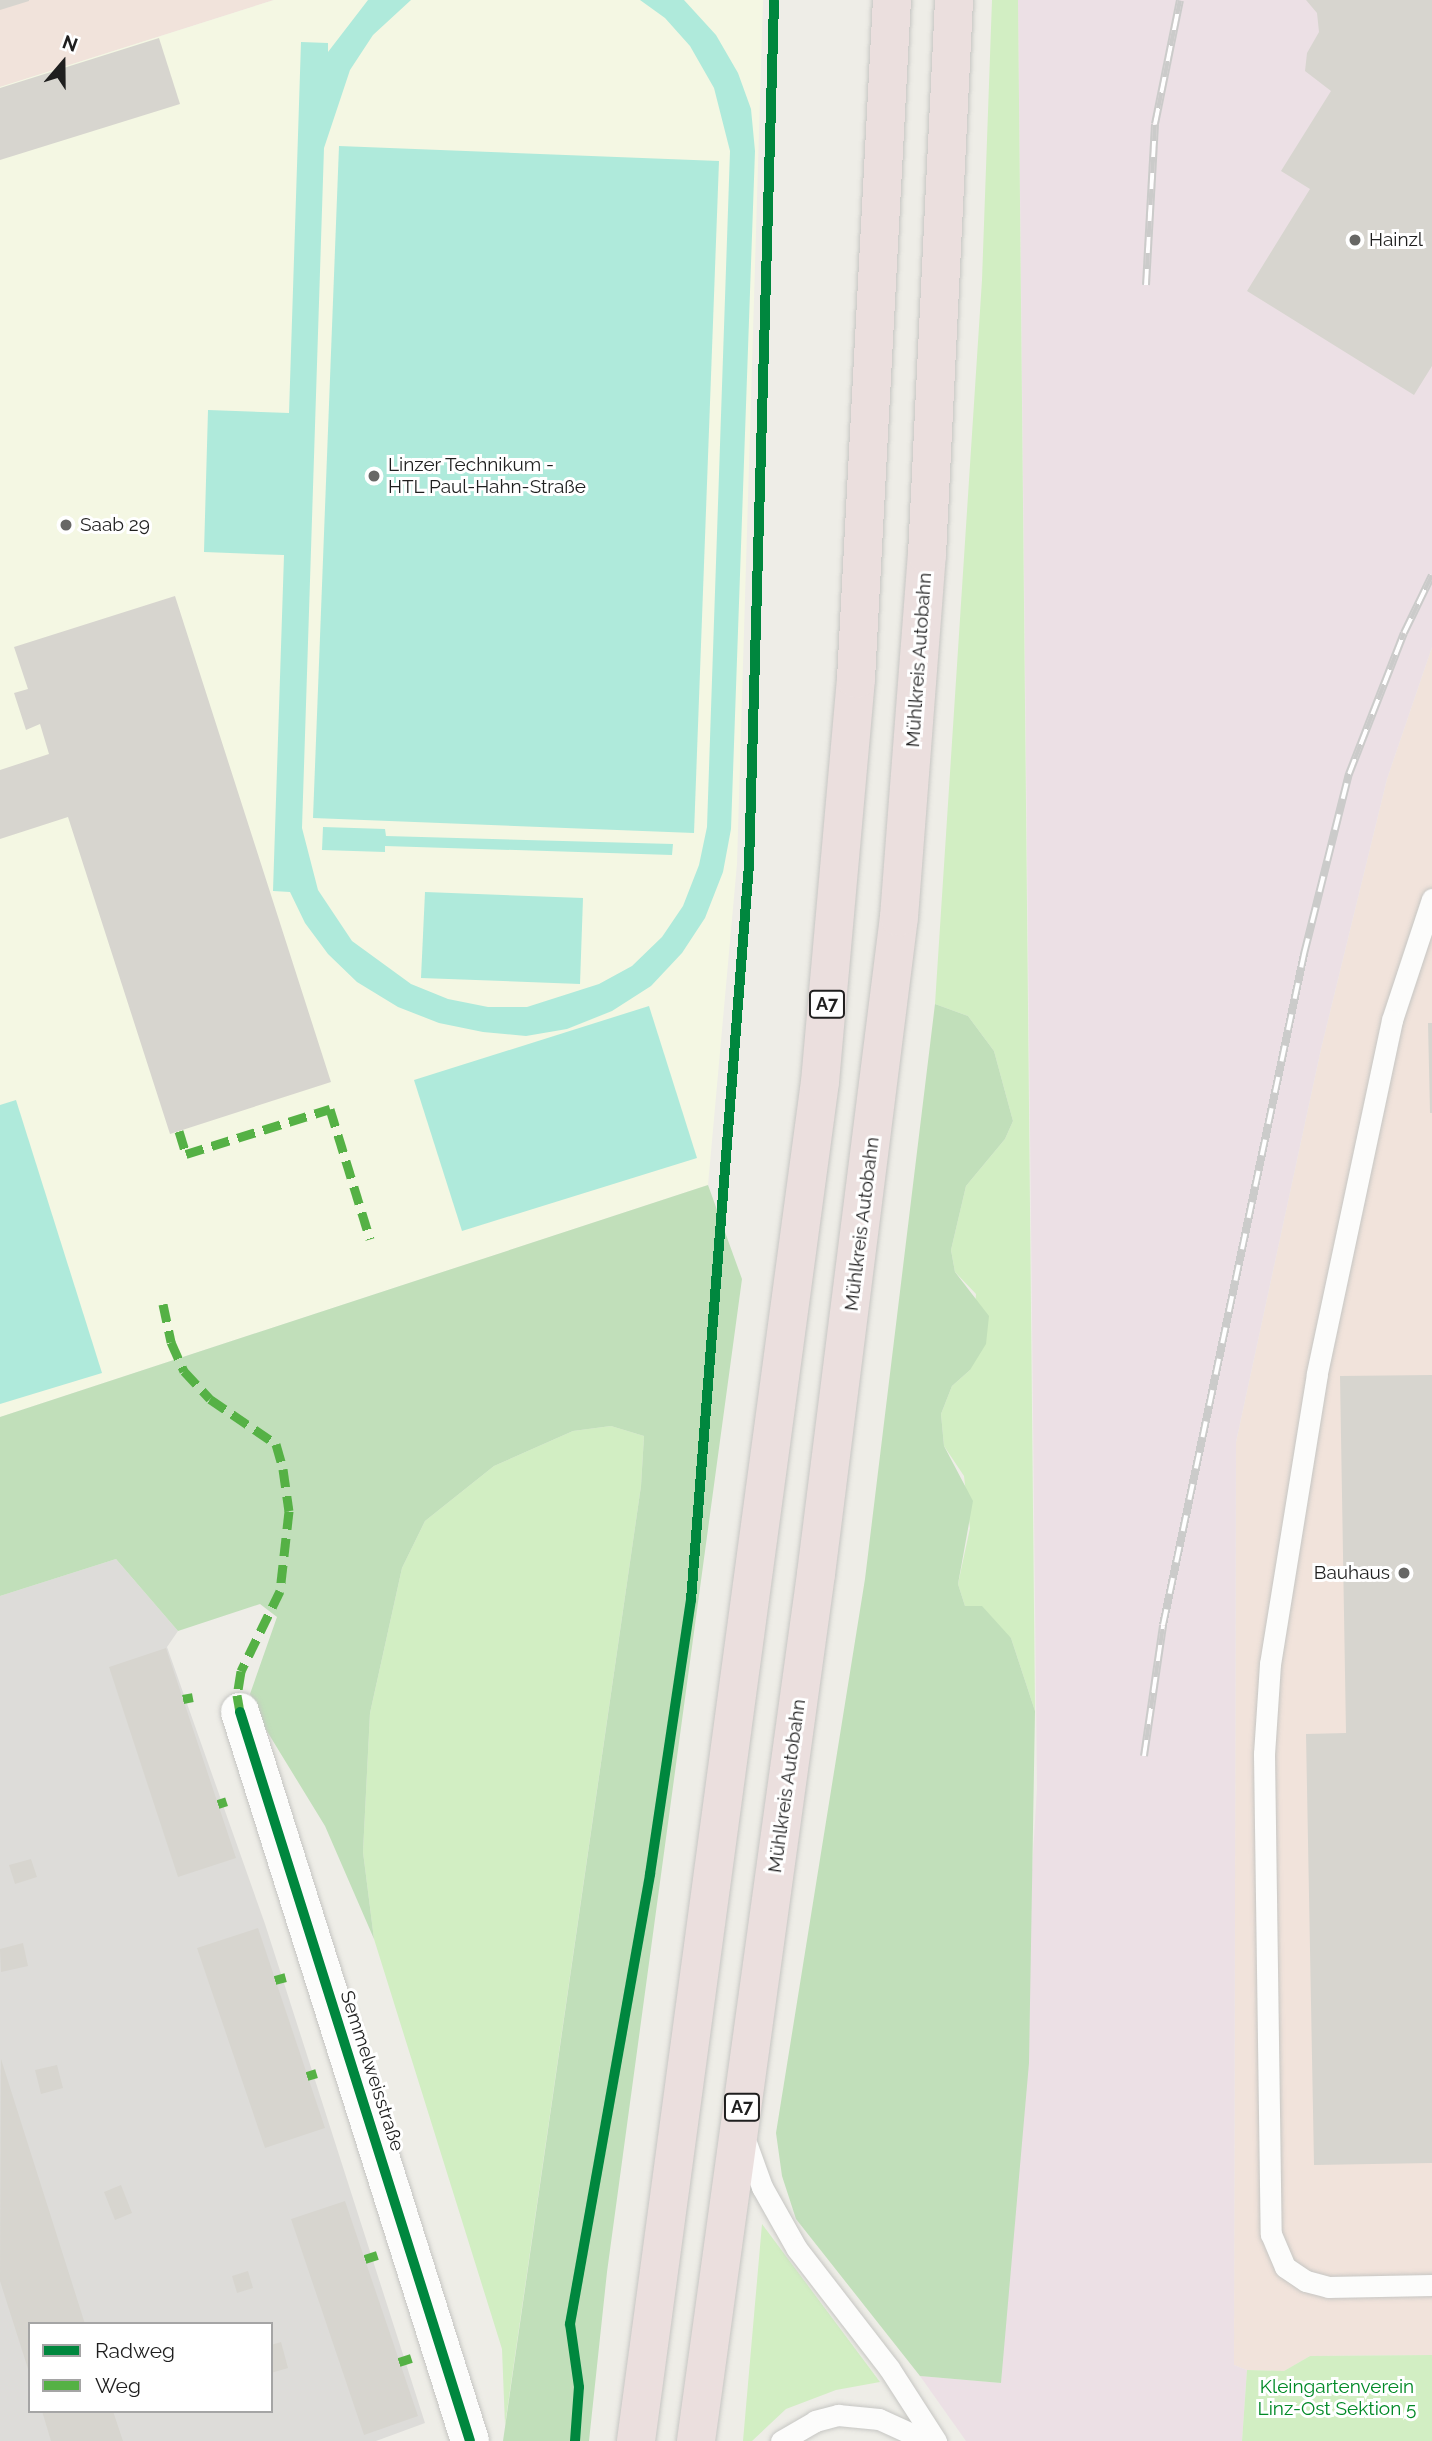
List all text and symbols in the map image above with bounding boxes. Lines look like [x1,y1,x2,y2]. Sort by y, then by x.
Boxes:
north arrow [28,28,98,98]
text: N [60,30,81,56]
place label: Hainzl [1369,229,1423,251]
marker: Hainzl [1347,232,1363,248]
place label: Linzer Technikum - HTL Paul-Hahn-Straße [388,454,587,498]
marker: Linzer Technikum - HTL Paul-Hahn-Straße [366,468,382,484]
place label: Saab 29 [80,514,150,536]
marker: Saab 29 [58,517,74,533]
street label: Mühlkreis Autobahn [902,572,936,748]
road number: A7 [808,989,846,1018]
street label: Mühlkreis Autobahn [840,1135,884,1313]
place label: Bauhaus [1314,1562,1390,1584]
marker: Bauhaus [1396,1565,1412,1581]
street label: Mühlkreis Autobahn [763,1697,811,1875]
street label: Semmelweisstraße [335,1988,409,2154]
road number: A7 [723,2092,761,2122]
legend [28,2322,273,2413]
text: Radweg [95,2338,175,2363]
text: Weg [95,2373,141,2398]
park label: Kleingartenverein Linz-Ost Sektion 5 [1258,2376,1416,2420]

